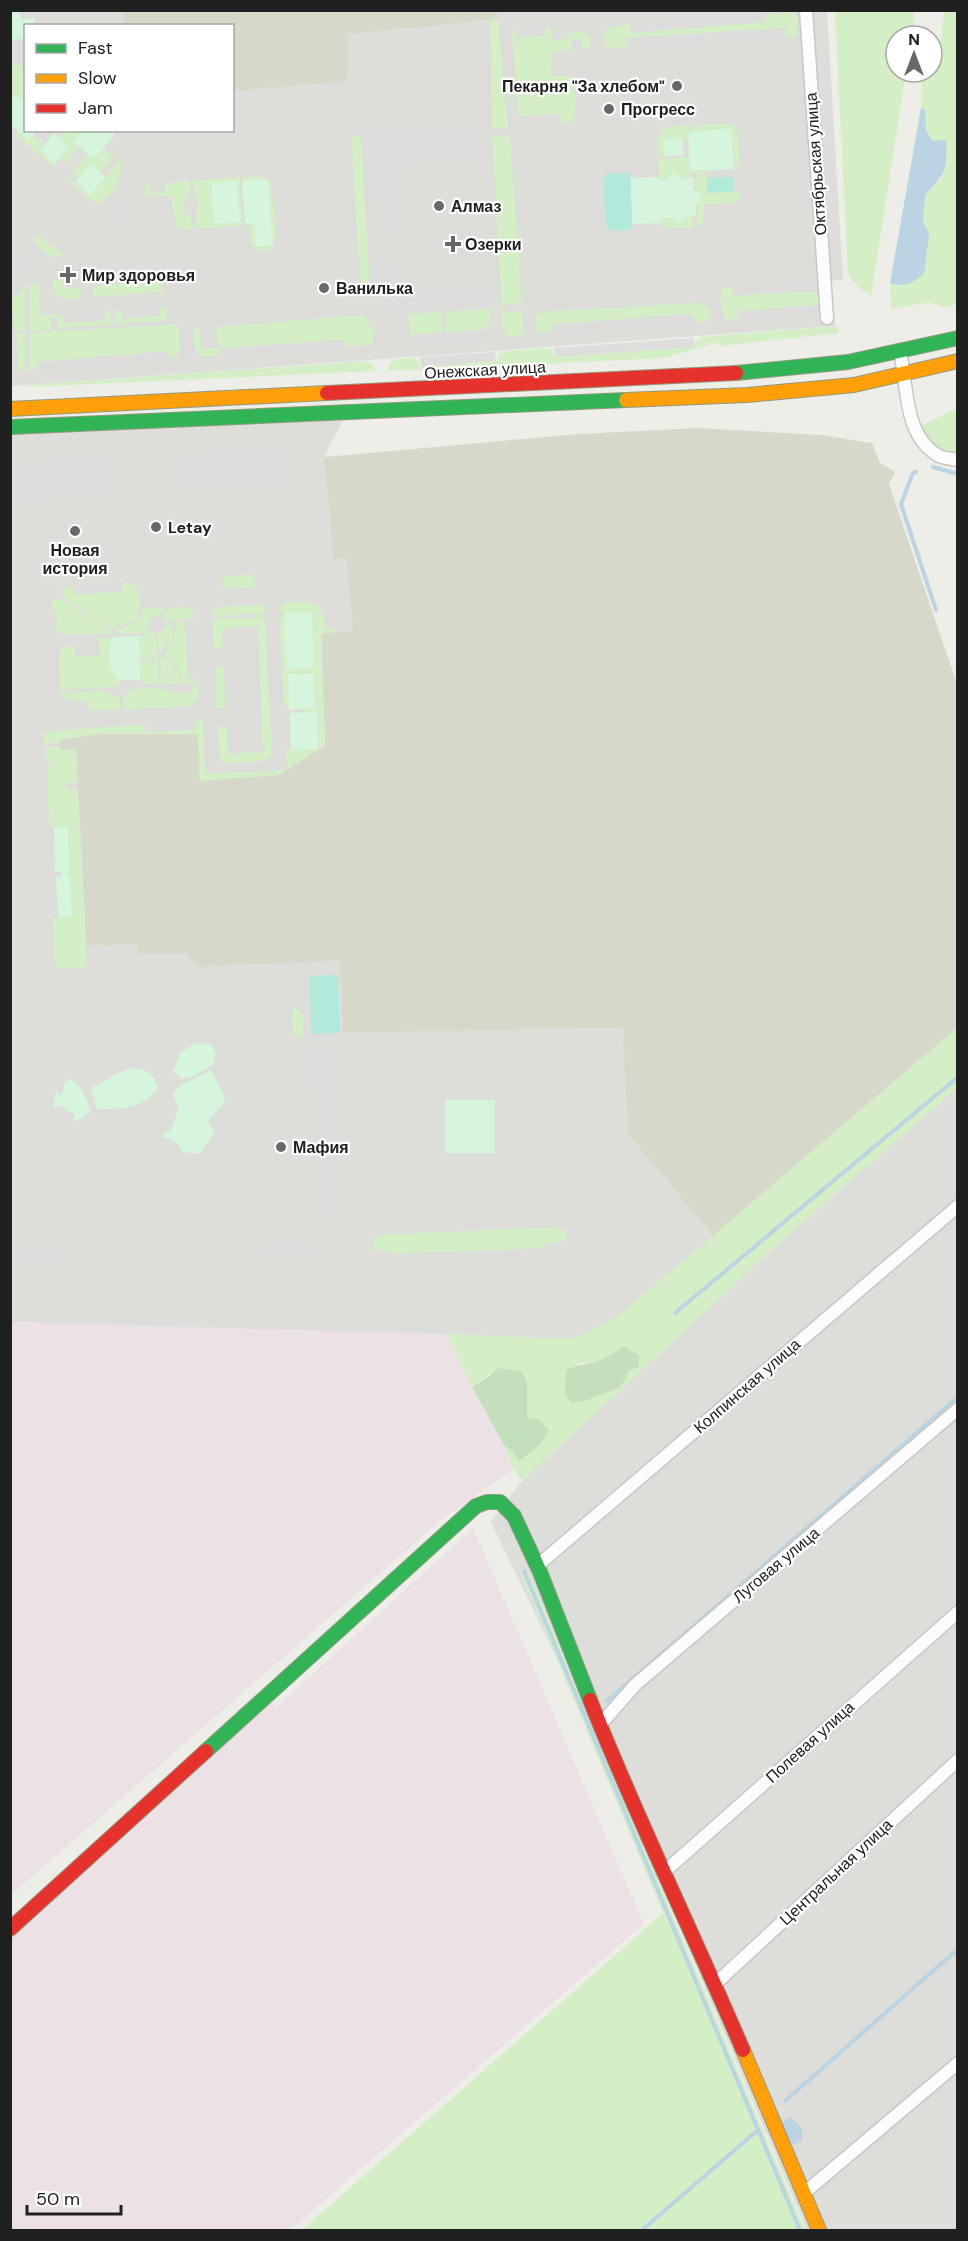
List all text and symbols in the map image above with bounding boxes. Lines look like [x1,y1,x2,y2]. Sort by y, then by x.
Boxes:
legend [24,24,234,132]
north arrow [884,24,944,84]
text: N [908,29,920,50]
text: Fast [78,36,113,60]
text: Slow [78,66,117,90]
place label: Пекарня "За хлебом" [502,76,665,97]
marker: Пекарня "За хлебом" [670,79,684,93]
street label: Октябрьская улица [801,92,831,236]
text: Jam [78,96,113,120]
place label: Прогресс [621,99,695,120]
marker: Прогресс [602,102,616,116]
place label: Алмаз [451,196,501,217]
marker: Алмаз [432,199,446,213]
place label: Озерки [465,234,522,255]
marker: Озерки [446,237,460,251]
place label: Мир здоровья [82,265,195,286]
marker: Мир здоровья [59,266,77,284]
place label: Ванилька [336,278,413,299]
marker: Ванилька [317,281,331,295]
street label: Онежская улица [424,356,546,384]
place label: Letay [168,517,212,538]
marker: Letay [149,520,163,534]
marker: Новая история [68,524,82,538]
place label: Новая история [42,540,108,579]
place label: Мафия [293,1137,349,1158]
marker: Мафия [274,1140,288,1154]
street label: Колпинская улица [689,1334,805,1438]
street label: Луговая улица [728,1522,824,1607]
street label: Полевая улица [761,1697,859,1787]
street label: Центральная улица [775,1814,897,1930]
scale bar [27,2178,122,2216]
text: 50 m [36,2187,80,2211]

